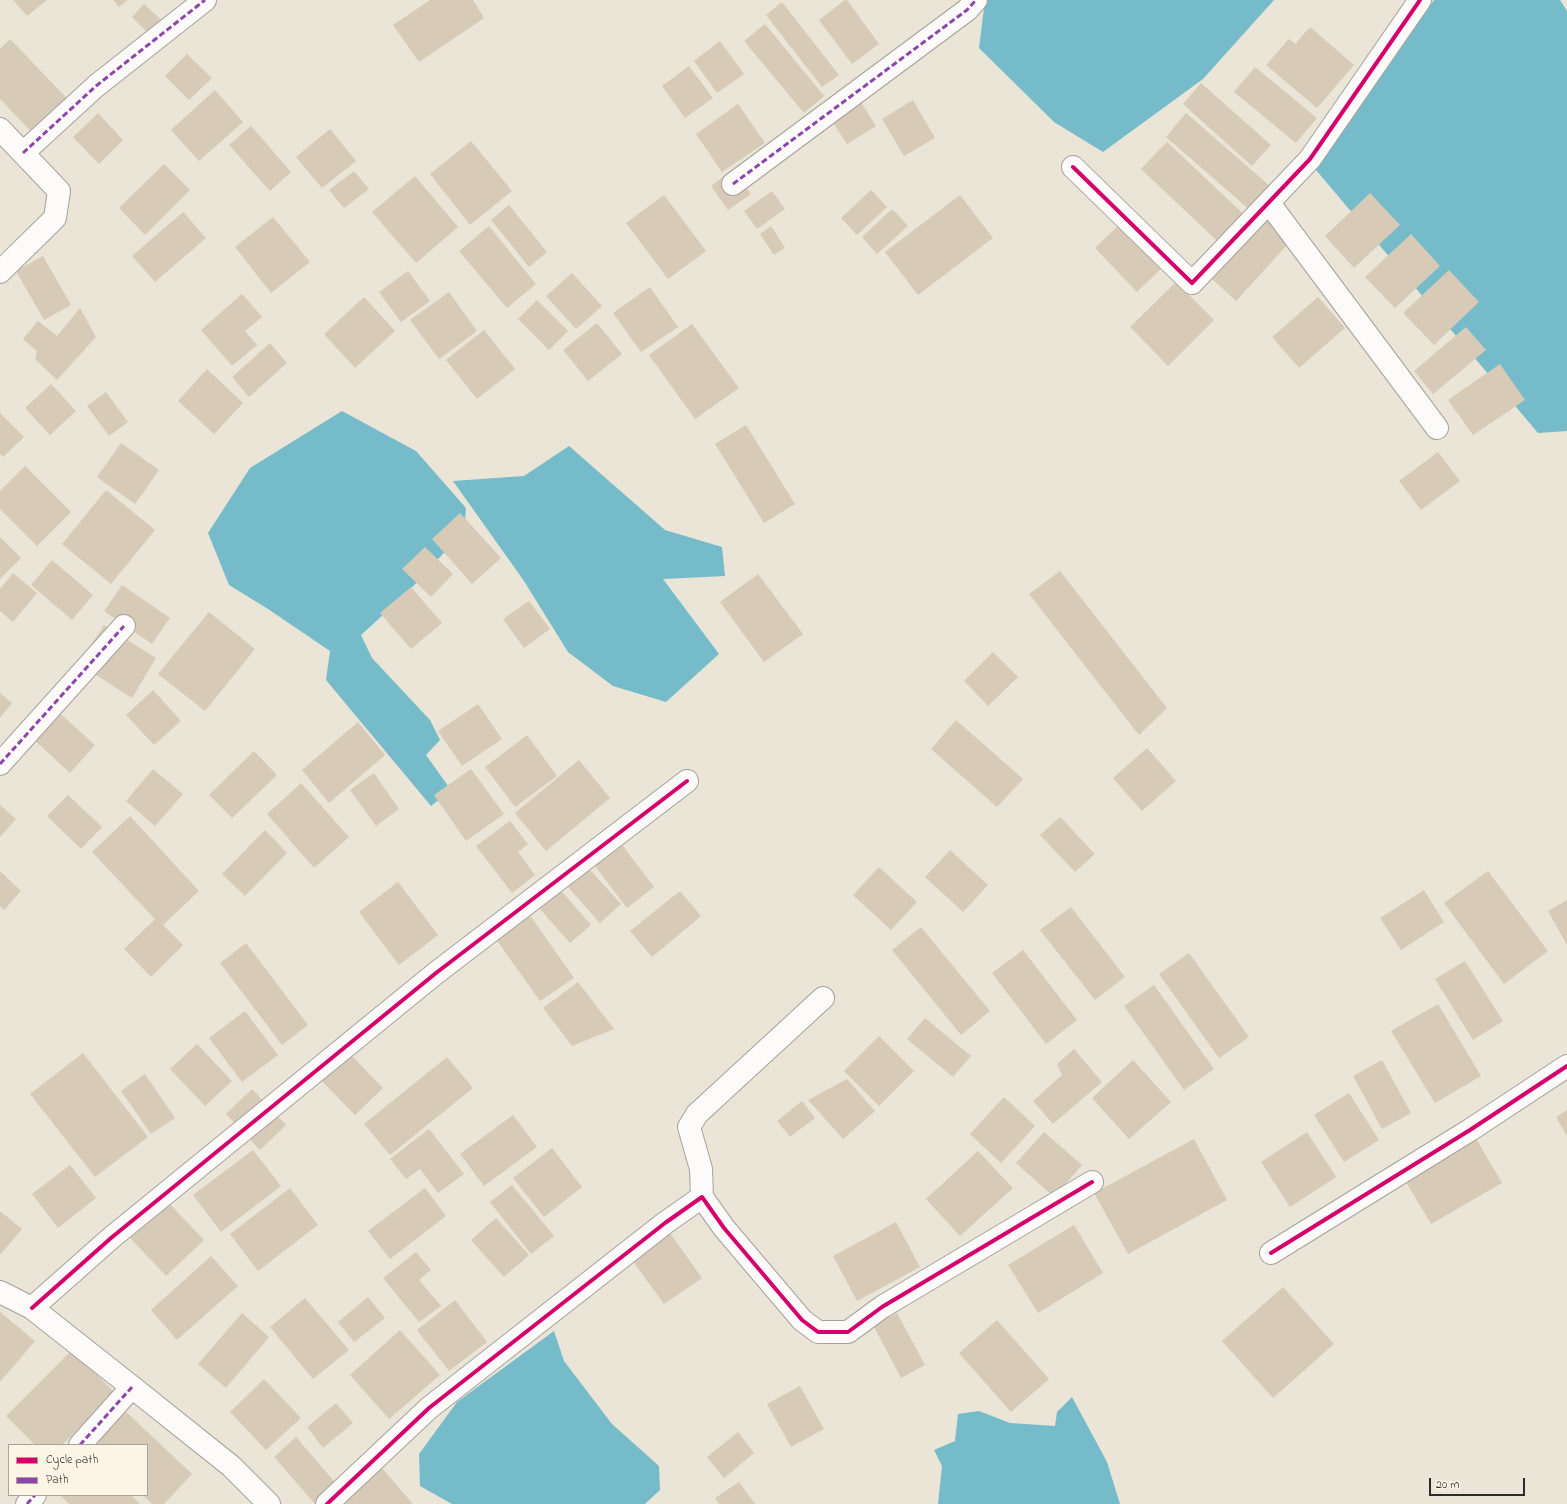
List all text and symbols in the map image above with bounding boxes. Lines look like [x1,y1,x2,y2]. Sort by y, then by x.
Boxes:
legend [8,1444,148,1496]
text: Cycle path [46,1451,98,1469]
scale bar [1431,1470,1527,1496]
text: Path [46,1471,68,1489]
text: 20 m [1436,1476,1459,1494]

